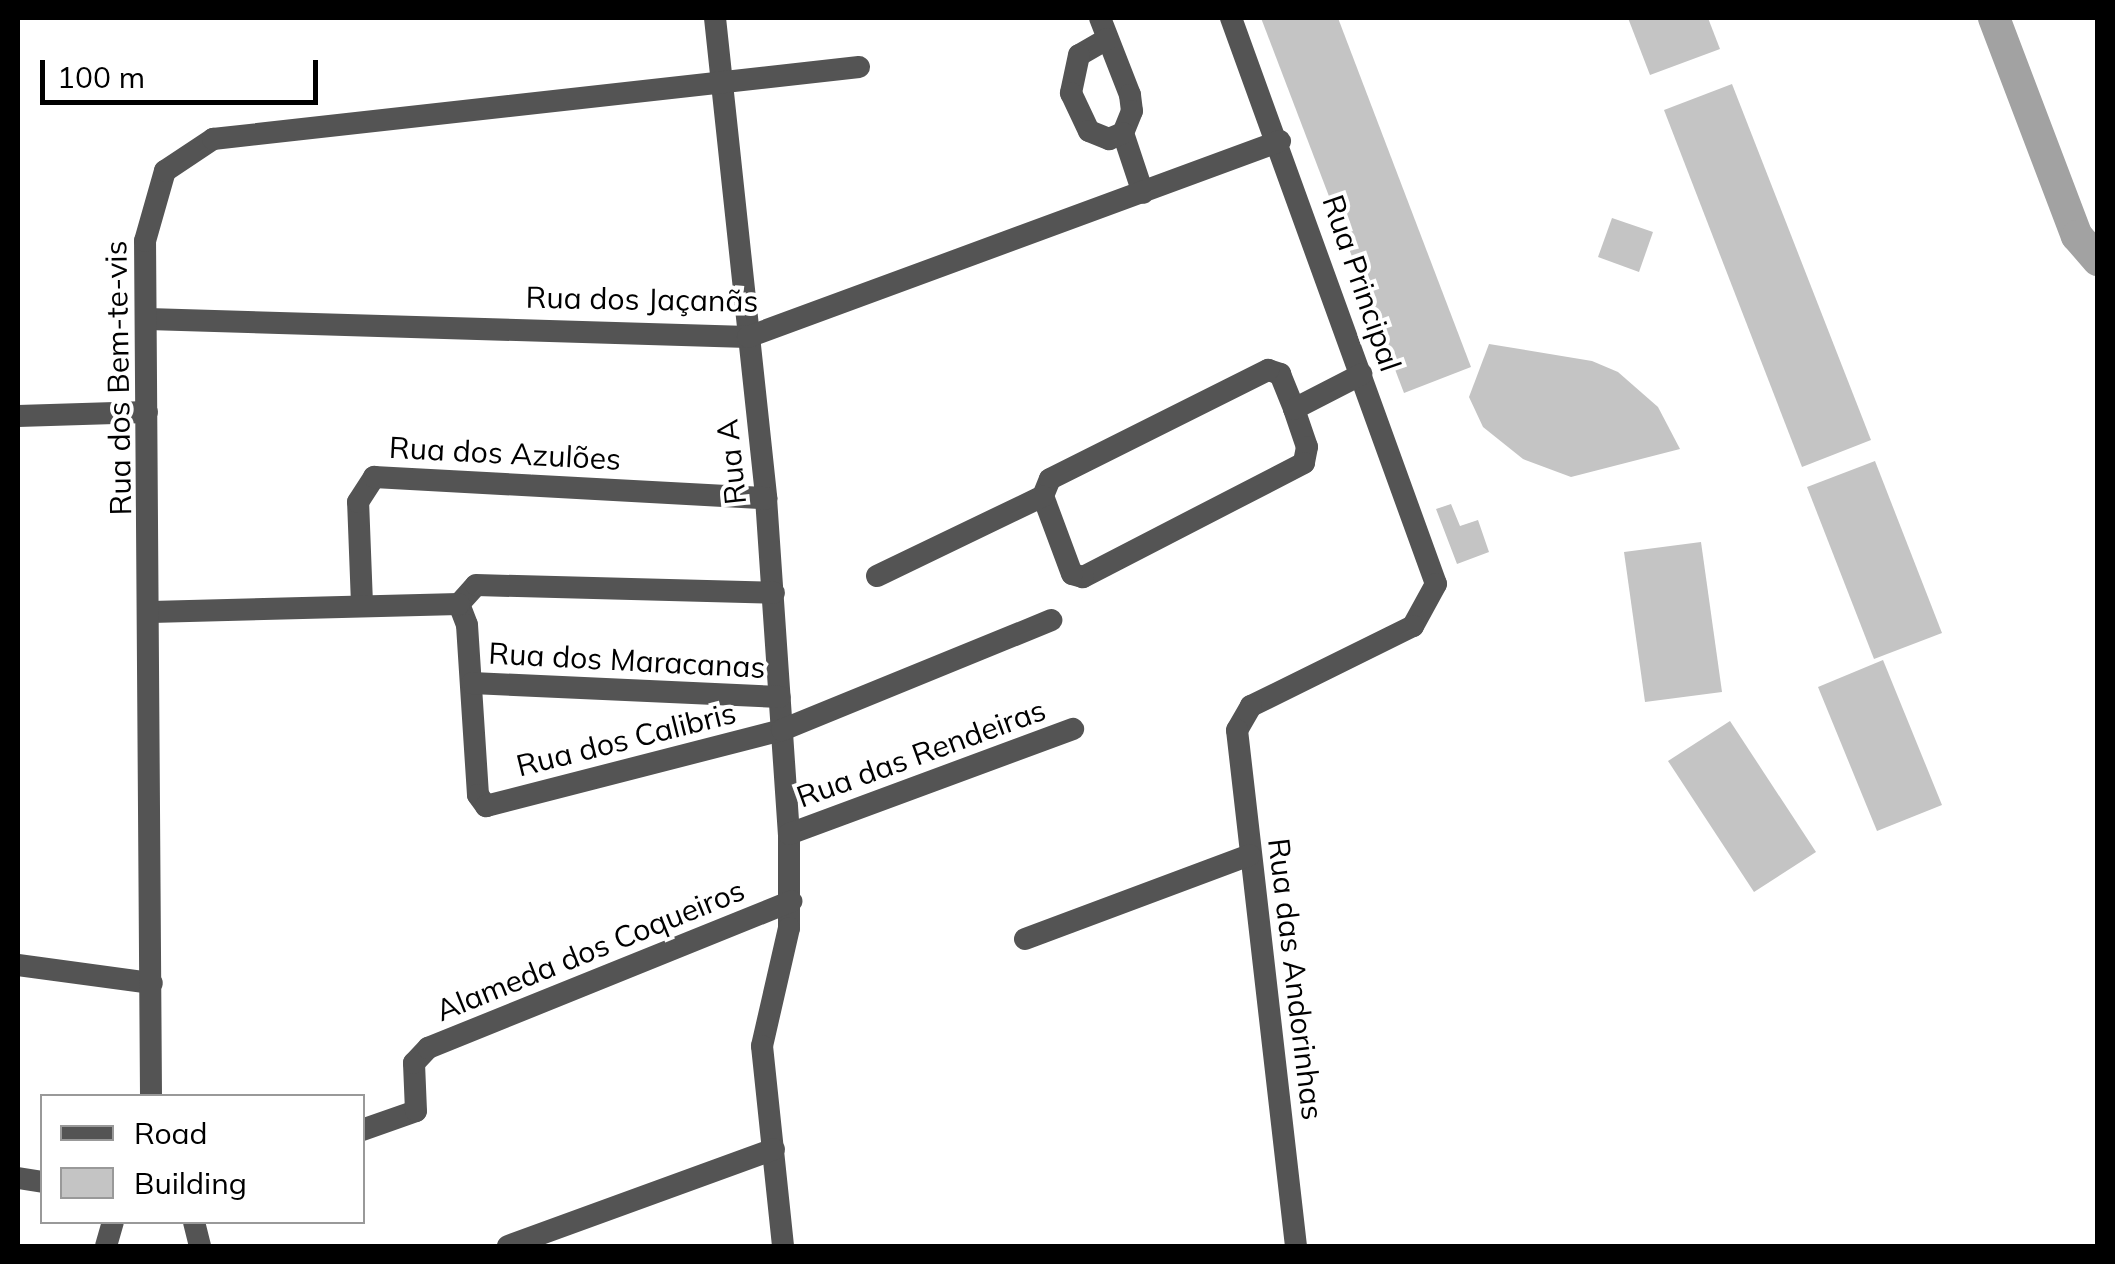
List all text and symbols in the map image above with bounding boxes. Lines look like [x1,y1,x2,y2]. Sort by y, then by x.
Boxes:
scale bar [45,40,322,102]
text: 100 m [57,58,145,96]
street label: Rua Principal [1315,190,1409,376]
street label: Rua dos Bem-te-vis [98,240,138,516]
street label: Rua dos Jaçanãs [525,279,759,319]
street label: Rua A [709,417,753,507]
street label: Rua dos Azulões [388,429,622,477]
street label: Rua dos Maracanas [488,635,766,685]
street label: Rua das Rendeiras [792,691,1050,815]
street label: Rua dos Calibris [513,694,739,784]
street label: Rua das Andorinhas [1261,836,1331,1122]
street label: Alameda dos Coqueiros [430,872,750,1028]
legend [40,1094,365,1224]
text: Road [134,1114,208,1152]
text: Building [134,1164,247,1202]

